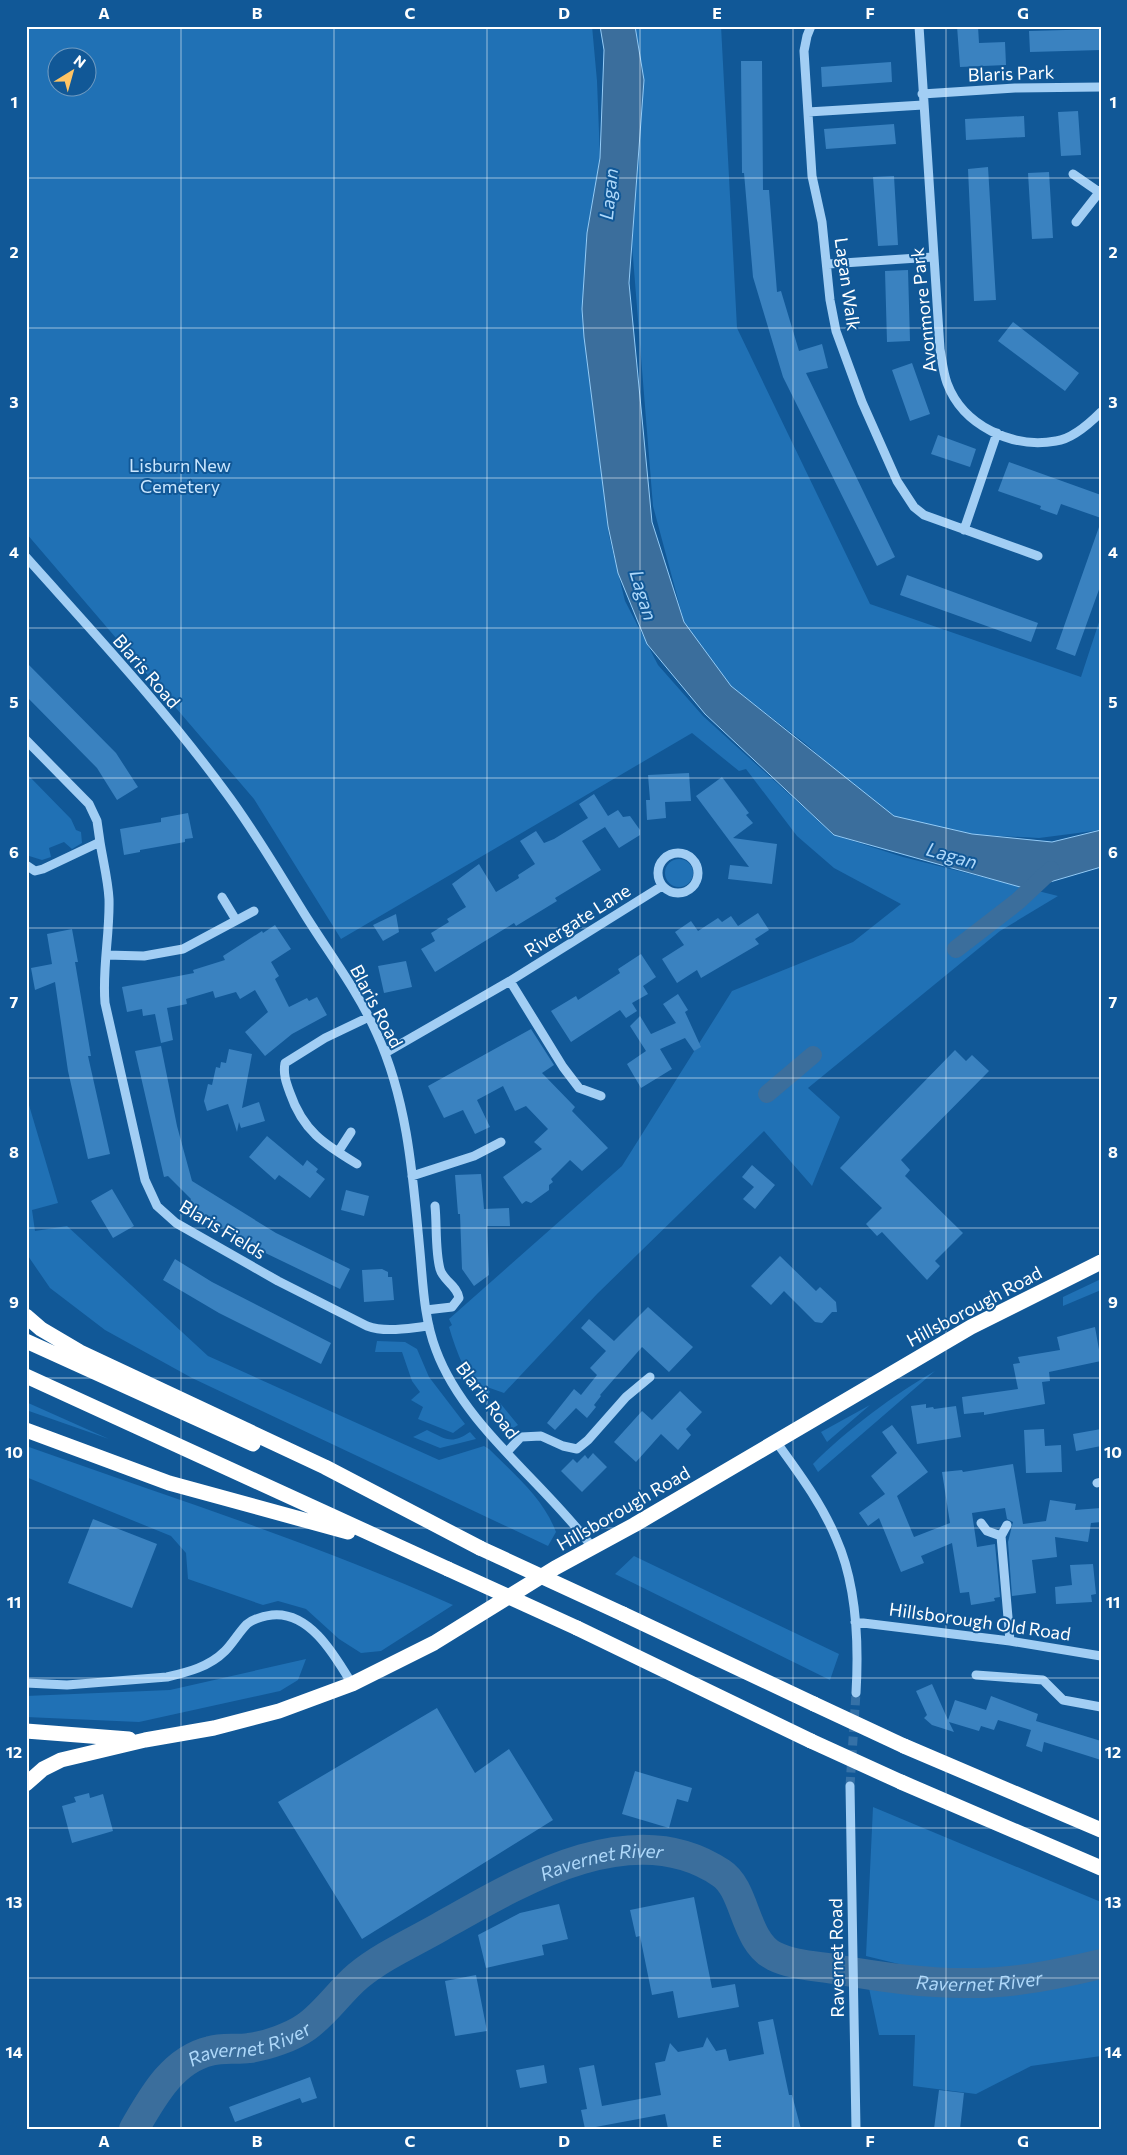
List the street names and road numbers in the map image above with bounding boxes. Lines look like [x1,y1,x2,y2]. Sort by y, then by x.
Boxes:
street label: Blaris Park [967,60,1055,86]
street label: Lagan Walk [831,236,865,332]
street label: Avonmore Park [905,246,941,374]
street label: Blaris Road [109,629,185,713]
street label: Rivergate Lane [520,879,634,961]
street label: Blaris Road [346,961,408,1051]
street label: Blaris Fields [176,1195,270,1263]
street label: Hillsborough Road [903,1261,1045,1351]
street label: Blaris Road [452,1357,524,1443]
street label: Hillsborough Road [553,1461,693,1555]
street label: Hillsborough Old Road [888,1597,1072,1645]
street label: Ravernet Road [824,1898,848,2018]

